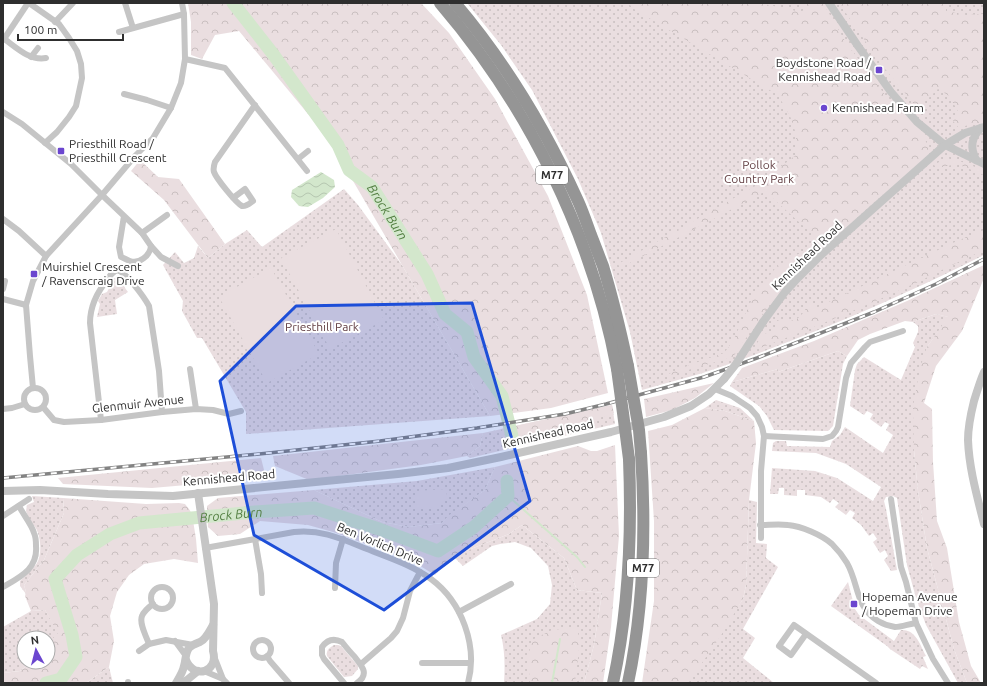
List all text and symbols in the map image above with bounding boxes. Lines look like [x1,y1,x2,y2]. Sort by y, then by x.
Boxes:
scale bar [18,16,123,42]
text: 100 m [24,23,57,36]
place label: Boydstone Road / Kennishead Road [776,56,872,83]
marker: Boydstone Road / Kennishead Road [874,65,884,75]
place label: Kennishead Farm [832,101,924,114]
marker: Kennishead Farm [819,103,829,113]
place label: Priesthill Road / Priesthill Crescent [69,137,167,164]
marker: Priesthill Road / Priesthill Crescent [56,146,66,156]
park label: Pollok Country Park [724,158,794,185]
road number: M77 [536,166,568,184]
water label: Brock Burn [365,181,411,242]
street label: Kennishead Road [769,219,845,293]
place label: Muirshiel Crescent / Ravenscraig Drive [41,260,145,287]
marker: Muirshiel Crescent / Ravenscraig Drive [29,269,39,279]
park label: Priesthill Park [285,320,359,333]
street label: Glenmuir Avenue [91,392,185,415]
street label: Kennishead Road [501,417,595,450]
street label: Kennishead Road [182,467,276,488]
water label: Brock Burn [199,505,263,524]
street label: Ben Vorlich Drive [335,520,425,568]
road number: M77 [627,559,659,577]
place label: Hopeman Avenue / Hopeman Drive [861,590,958,617]
marker: Hopeman Avenue / Hopeman Drive [849,599,859,609]
north arrow [16,630,56,670]
text: N [30,634,40,647]

